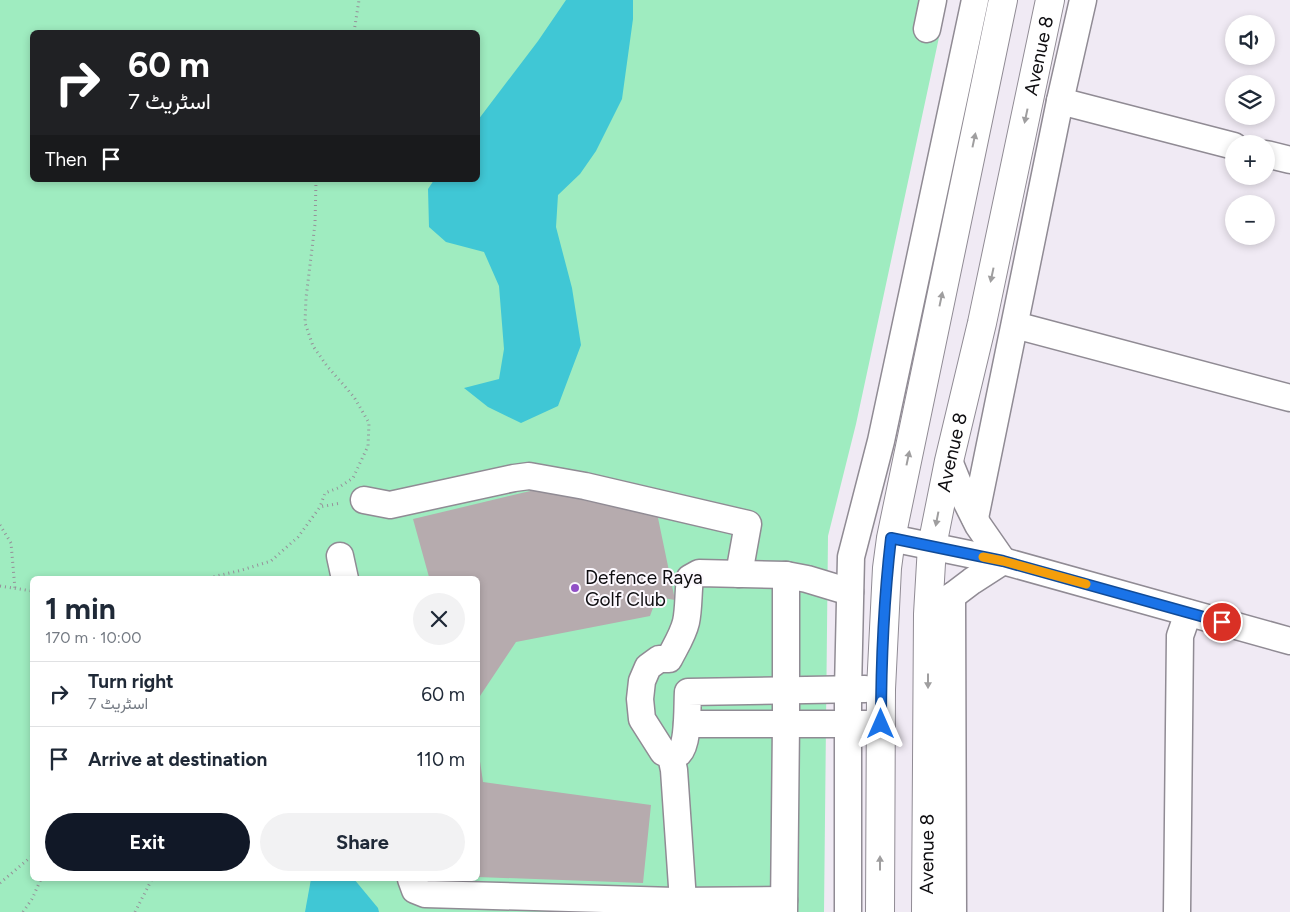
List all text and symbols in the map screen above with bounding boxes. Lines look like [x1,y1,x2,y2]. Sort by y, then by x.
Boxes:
street label: Avenue 8 [1019,14,1058,98]
map controls [1225,15,1275,245]
button: sound [1225,15,1275,65]
text: 60 m [128,44,210,86]
icon: right [45,50,110,115]
button: layers [1225,75,1275,125]
text: اسٹریٹ 7 [128,88,211,115]
one-way arrow [1022,109,1030,125]
one-way arrow [970,132,978,147]
button: + [1225,135,1275,185]
icon: arrive [97,145,125,173]
text: Then [45,148,87,171]
button: − [1225,195,1275,245]
one-way arrow [988,268,996,284]
one-way arrow [937,291,945,306]
street label: Avenue 8 [932,410,972,494]
one-way arrow [904,450,912,465]
one-way arrow [933,511,941,527]
place label: Defence Raya Golf Club [585,566,703,611]
marker: Defence Raya Golf Club [569,582,581,594]
text: 1 min [45,590,116,627]
button: close [413,593,465,645]
pin [1201,601,1243,643]
icon: arrive [1208,608,1236,636]
text: 170 m · 10:00 [45,628,141,647]
text: Turn right [88,670,174,693]
one-way arrow [923,673,931,689]
icon: right [45,680,73,708]
text: 60 m [421,683,465,706]
text: اسٹریٹ 7 [88,694,148,713]
position arrow [854,697,906,749]
icon: arrive [45,745,73,773]
text: Arrive at destination [88,748,267,771]
text: 110 m [416,748,465,771]
button: Exit [45,813,250,871]
button: Share [260,813,465,871]
street label: Avenue 8 [915,814,939,894]
one-way arrow [876,855,884,871]

